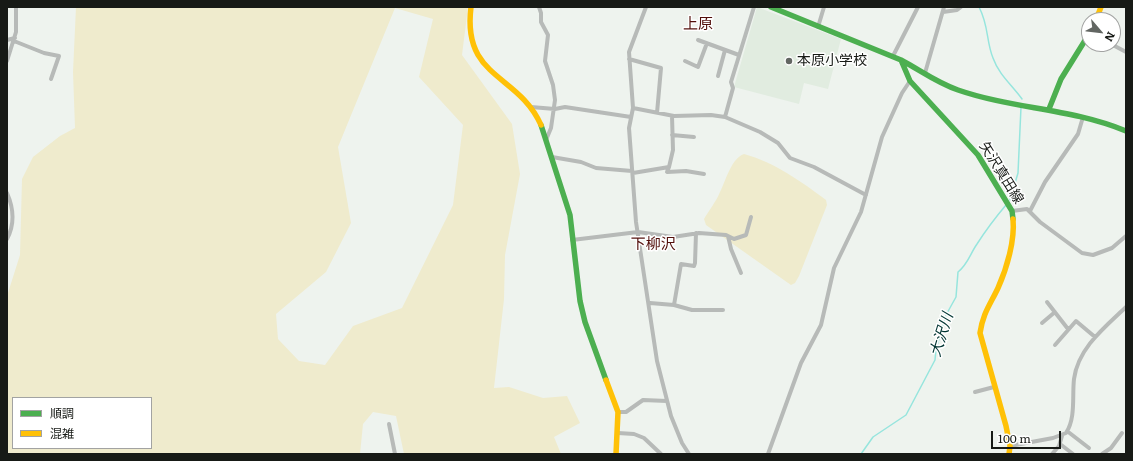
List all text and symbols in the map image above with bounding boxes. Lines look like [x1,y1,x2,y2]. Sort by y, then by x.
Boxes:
north arrow [1081,12,1121,52]
district label: 上原 [683,16,713,34]
text: N [1101,29,1120,45]
place label: 本原小学校 [797,53,867,69]
marker: 本原小学校 [784,56,794,66]
street label: 矢沢真田線 [975,139,1027,207]
district label: 下柳沢 [631,236,675,254]
water label: 大沢川 [927,311,957,359]
legend [12,397,152,449]
text: 順調 [50,404,74,422]
scale bar [993,423,1063,449]
text: 混雑 [50,424,74,442]
text: 100 m [998,429,1031,447]

